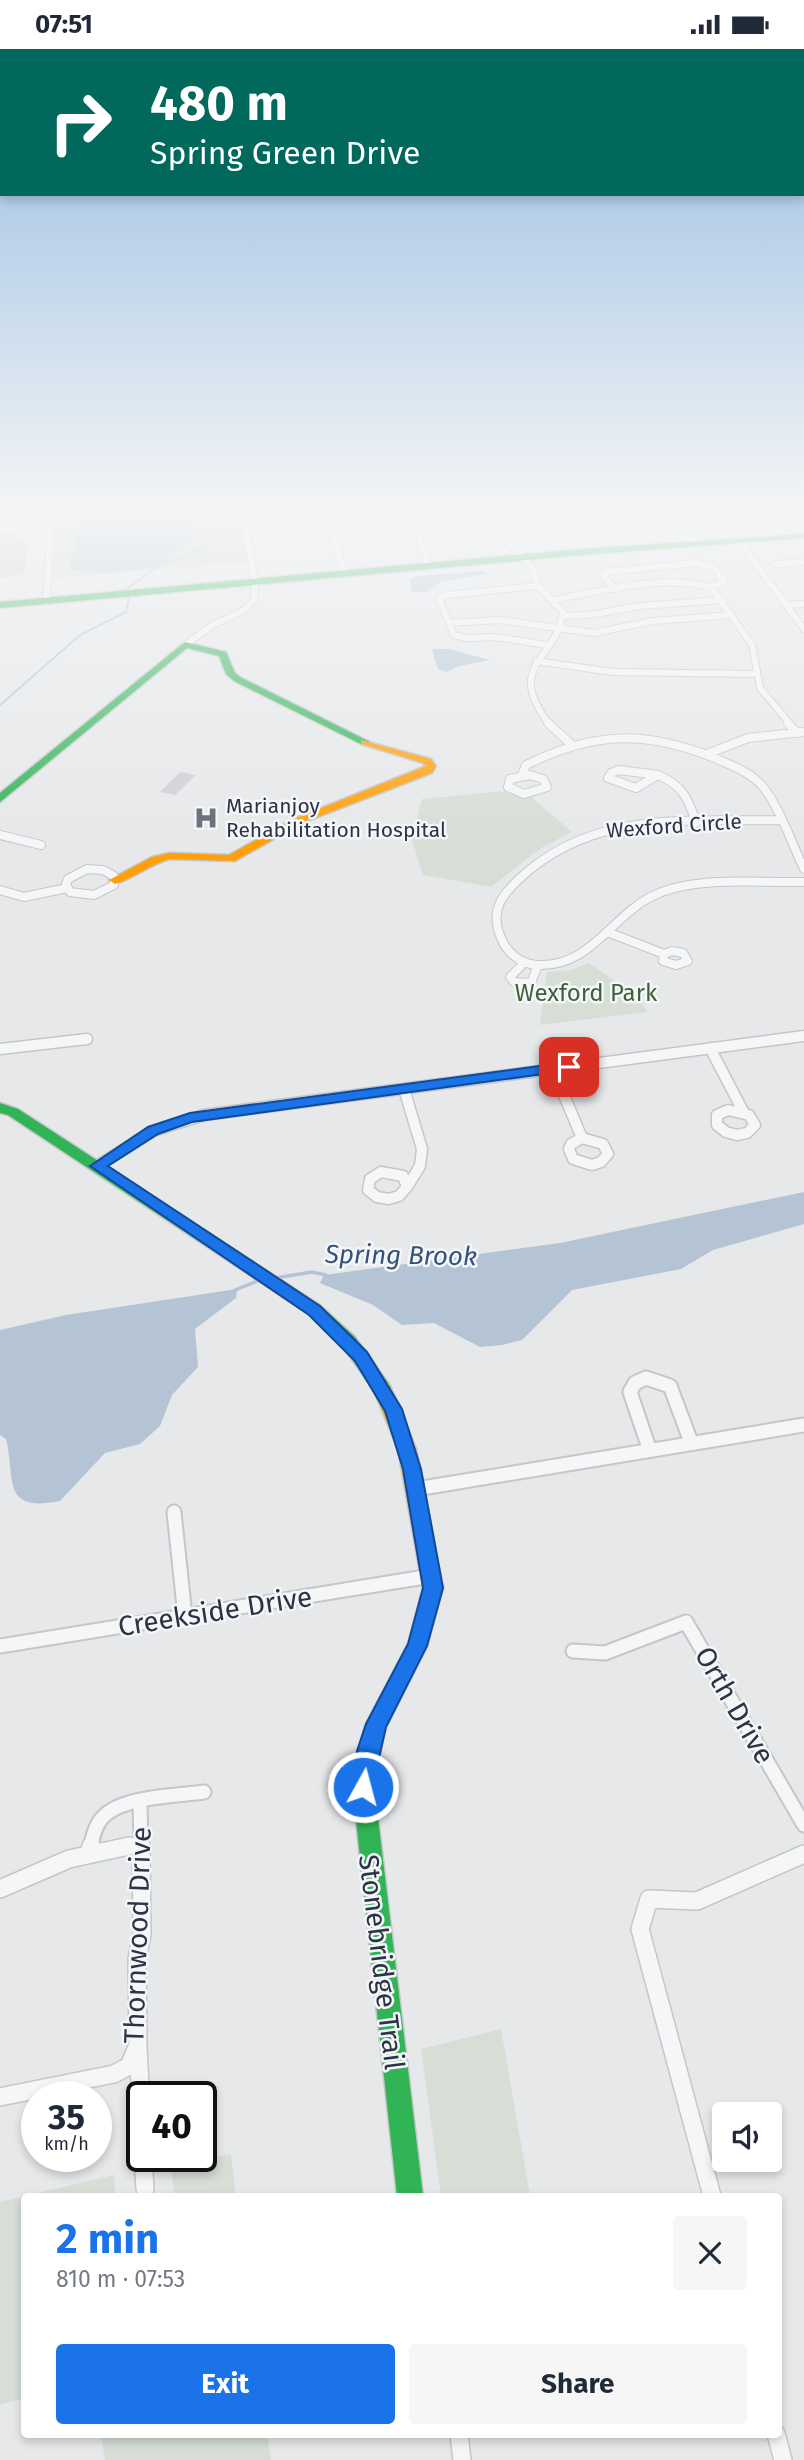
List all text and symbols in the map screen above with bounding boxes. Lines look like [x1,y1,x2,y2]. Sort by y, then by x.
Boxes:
text: 07:51 [35,9,93,40]
text: 480 m [150,74,288,133]
icon: right [35,77,126,168]
text: Spring Green Drive [150,134,420,172]
place label: Marianjoy Rehabilitation Hospital [226,793,446,843]
hospital icon: Marianjoy Rehabilitation Hospital [192,804,220,832]
street label: Wexford Circle [605,808,743,844]
park label: Wexford Park [515,979,658,1007]
pin [539,1037,599,1097]
icon: arrive [550,1048,588,1086]
water label: Spring Brook [324,1239,477,1272]
street label: Creekside Drive [116,1580,314,1643]
street label: Orth Drive [688,1641,781,1770]
position arrow [326,1750,400,1824]
street label: Thornwood Drive [117,1826,158,2044]
street label: Stonebridge Trail [352,1853,411,2072]
speed limit sign: 40 [126,2081,217,2172]
text: 35 [48,2096,85,2138]
map controls [712,2102,782,2172]
button: sound [712,2102,782,2172]
text: km/h [44,2133,89,2155]
text: 2 min [56,2214,159,2264]
button: close [673,2216,747,2290]
text: 810 m · 07:53 [56,2265,185,2293]
button: Exit [56,2344,395,2424]
button: Share [409,2344,747,2424]

